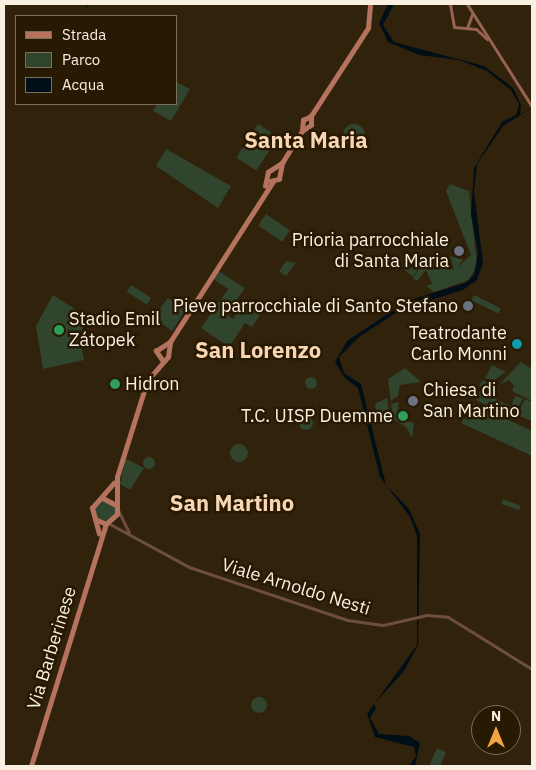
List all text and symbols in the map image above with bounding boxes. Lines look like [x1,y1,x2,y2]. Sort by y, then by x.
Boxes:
legend [15,15,178,105]
text: Strada [62,25,106,44]
text: Parco [62,50,100,69]
text: Acqua [62,75,104,94]
district label: Santa Maria [244,127,368,153]
place label: Prioria parrocchiale di Santa Maria [292,230,449,272]
marker: Prioria parrocchiale di Santa Maria [453,245,465,257]
place label: Pieve parrocchiale di Santo Stefano [173,295,458,317]
marker: Pieve parrocchiale di Santo Stefano [462,300,474,312]
place label: Stadio Emil Zátopek [69,309,160,352]
place label: Teatrodante Carlo Monni [409,323,507,366]
marker: Stadio Emil Zátopek [53,324,65,336]
district label: San Lorenzo [195,337,321,363]
marker: Teatrodante Carlo Monni [511,338,523,350]
place label: Hidron [125,373,179,395]
marker: Hidron [109,378,121,390]
place label: Chiesa di San Martino [423,380,520,422]
marker: Chiesa di San Martino [407,395,419,407]
place label: T.C. UISP Duemme [241,405,393,427]
marker: T.C. UISP Duemme [397,410,409,422]
district label: San Martino [170,490,294,516]
street label: Viale Arnoldo Nesti [219,554,373,620]
street label: Via Barberinese [23,584,81,712]
north arrow [471,705,521,755]
text: N [491,707,501,725]

